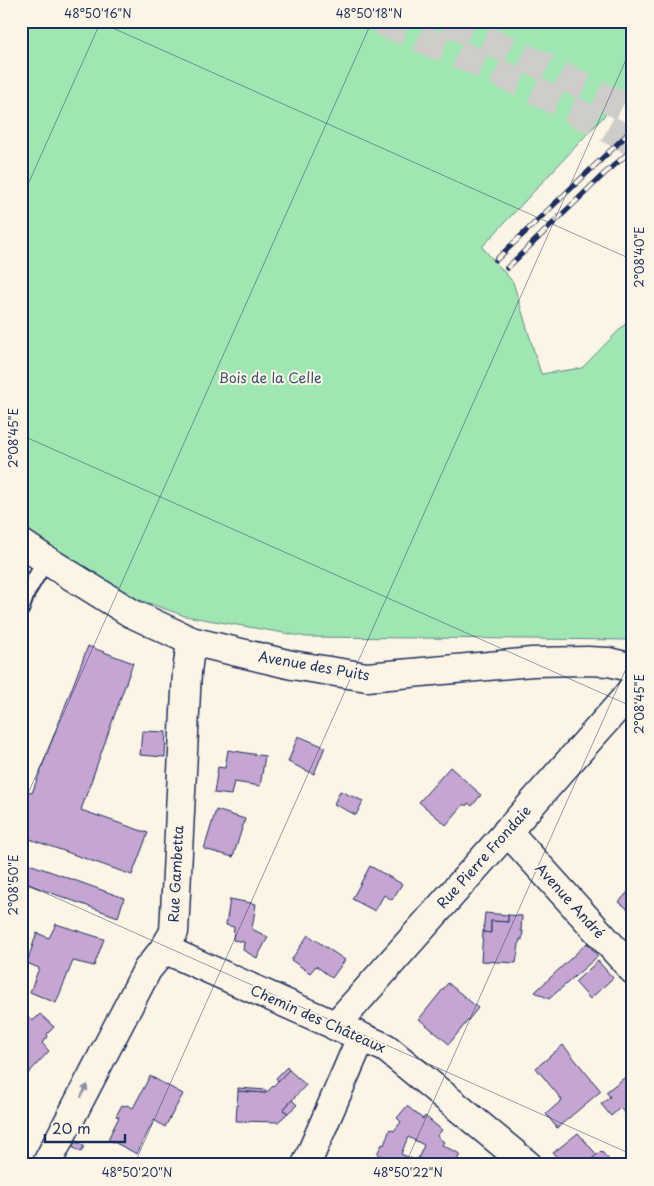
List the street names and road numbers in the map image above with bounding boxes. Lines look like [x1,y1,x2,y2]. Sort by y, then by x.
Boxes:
street label: Avenue des Puits [257,645,372,686]
street label: Rue Pierre Frondaie [432,801,536,913]
street label: Rue Gambetta [162,825,189,923]
street label: Avenue André [531,858,610,943]
street label: Chemin des Châteaux [247,979,389,1058]

